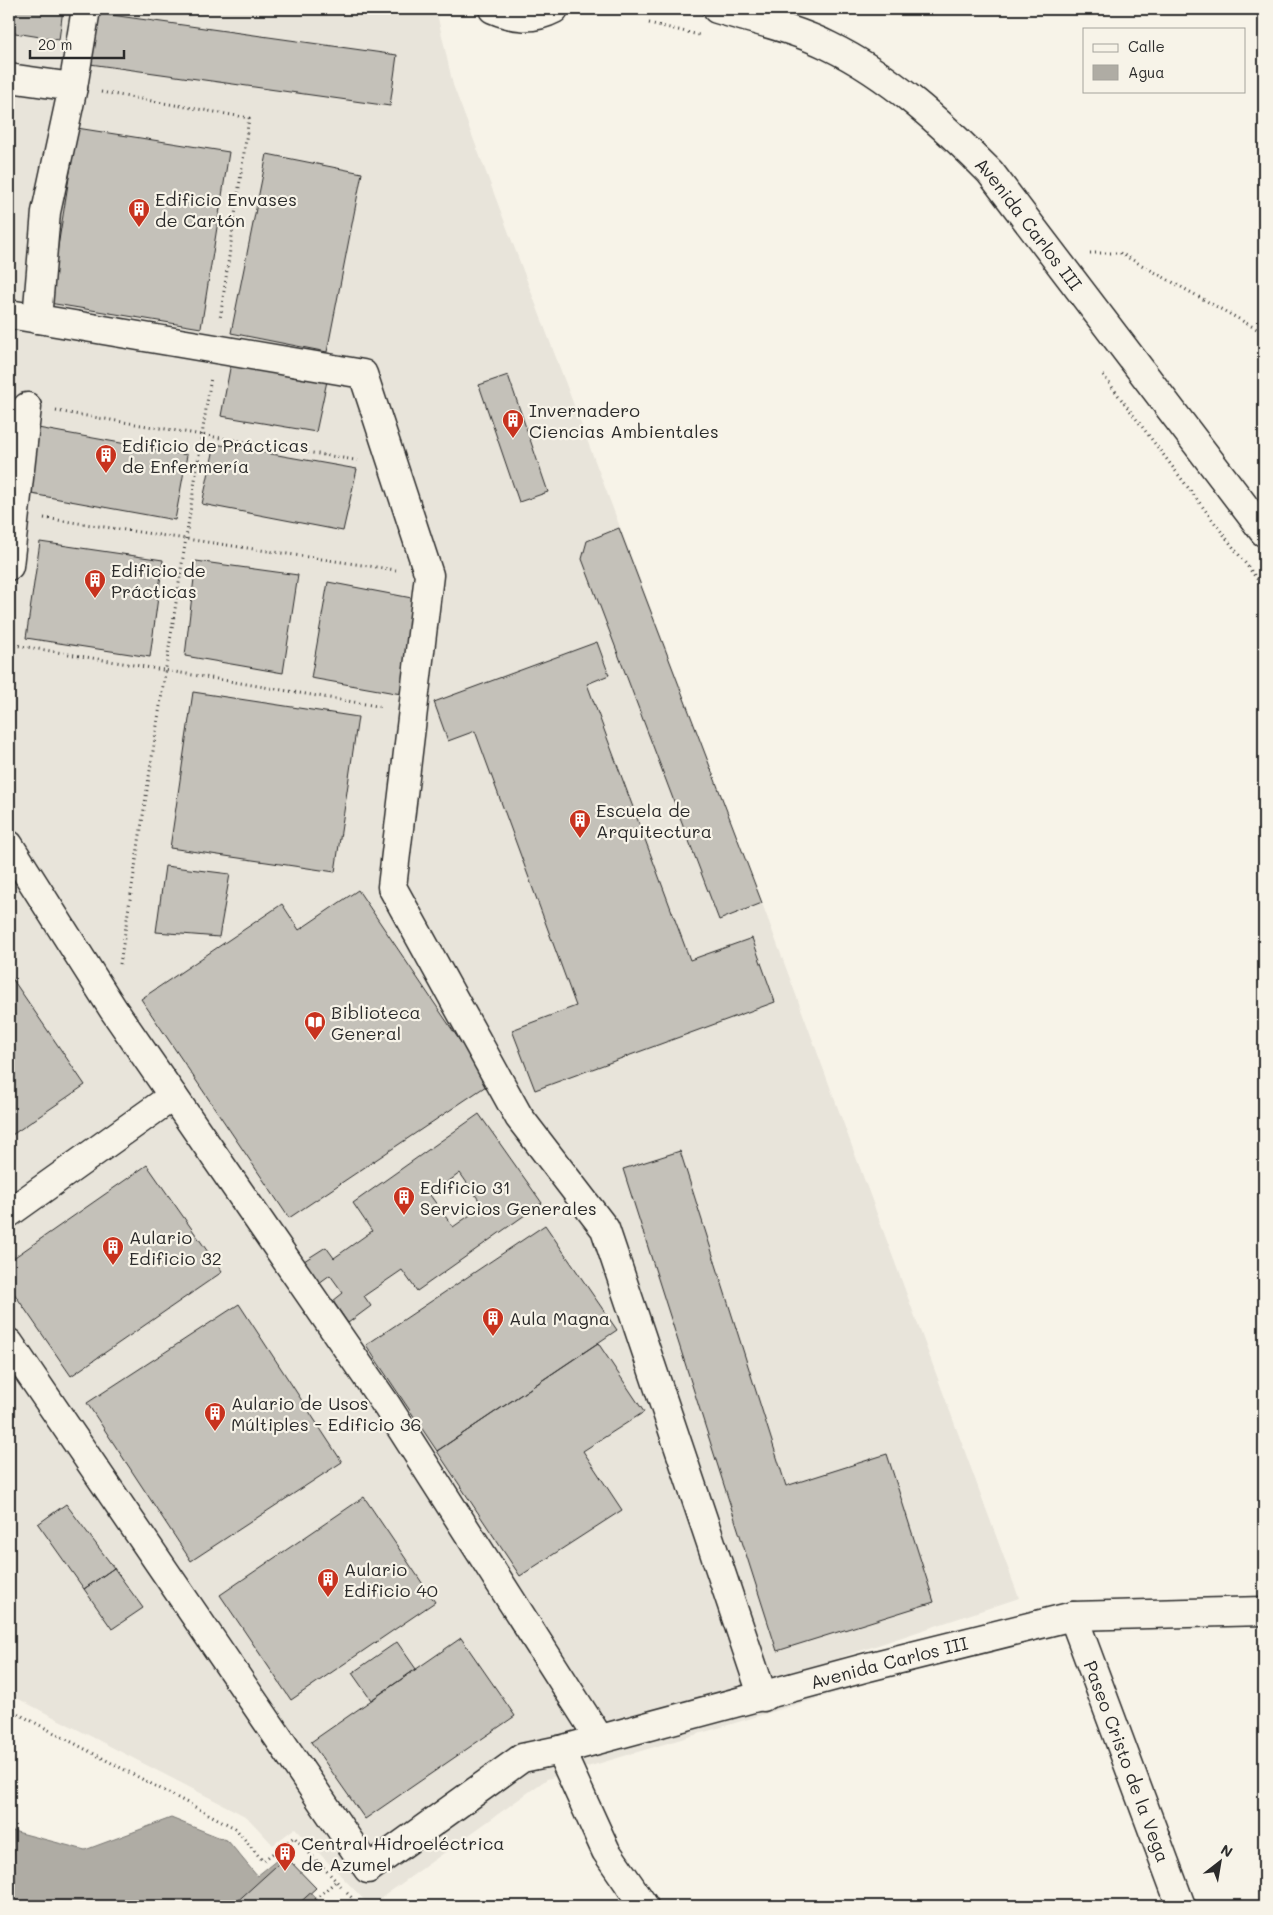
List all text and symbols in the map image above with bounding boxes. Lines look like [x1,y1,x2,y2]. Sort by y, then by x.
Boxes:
scale bar [30,28,124,60]
legend [1083,28,1246,92]
text: 20 m [38,34,72,54]
text: Calle [1128,36,1165,56]
text: Agua [1128,62,1165,82]
street label: Avenida Carlos III [970,152,1088,295]
place label: Edificio Envases de Cartón [155,187,297,232]
building icon: Edificio Envases de Cartón [127,197,151,228]
place label: Invernadero Ciencias Ambientales [529,398,719,443]
building icon: Invernadero Ciencias Ambientales [501,408,525,439]
place label: Edificio de Prácticas de Enfermería [122,433,308,478]
building icon: Edificio de Prácticas de Enfermería [94,443,118,474]
place label: Edificio de Prácticas [111,558,206,603]
building icon: Edificio de Prácticas [83,568,107,599]
place label: Escuela de Arquitectura [596,798,712,843]
building icon: Escuela de Arquitectura [568,808,592,839]
place label: Biblioteca General [331,1000,421,1045]
library icon: Biblioteca General [303,1010,327,1041]
place label: Edificio 31 Servicios Generales [420,1175,597,1220]
building icon: Edificio 31 Servicios Generales [392,1185,416,1216]
place label: Aulario Edificio 32 [129,1225,222,1270]
building icon: Aulario Edificio 32 [101,1235,125,1266]
building icon: Aula Magna [481,1306,505,1337]
place label: Aula Magna [509,1306,610,1330]
place label: Aulario de Usos Múltiples - Edificio 36 [231,1391,421,1436]
building icon: Aulario de Usos Múltiples - Edificio 36 [203,1401,227,1432]
place label: Aulario Edificio 40 [344,1557,438,1602]
building icon: Aulario Edificio 40 [316,1567,340,1598]
street label: Avenida Carlos III [808,1631,970,1694]
street label: Paseo Cristo de la Vega [1079,1657,1176,1865]
place label: Central Hidroeléctrica de Azumel [301,1831,505,1876]
north arrow [1196,1838,1246,1888]
text: N [1217,1840,1236,1861]
building icon: Central Hidroeléctrica de Azumel [273,1841,297,1872]

